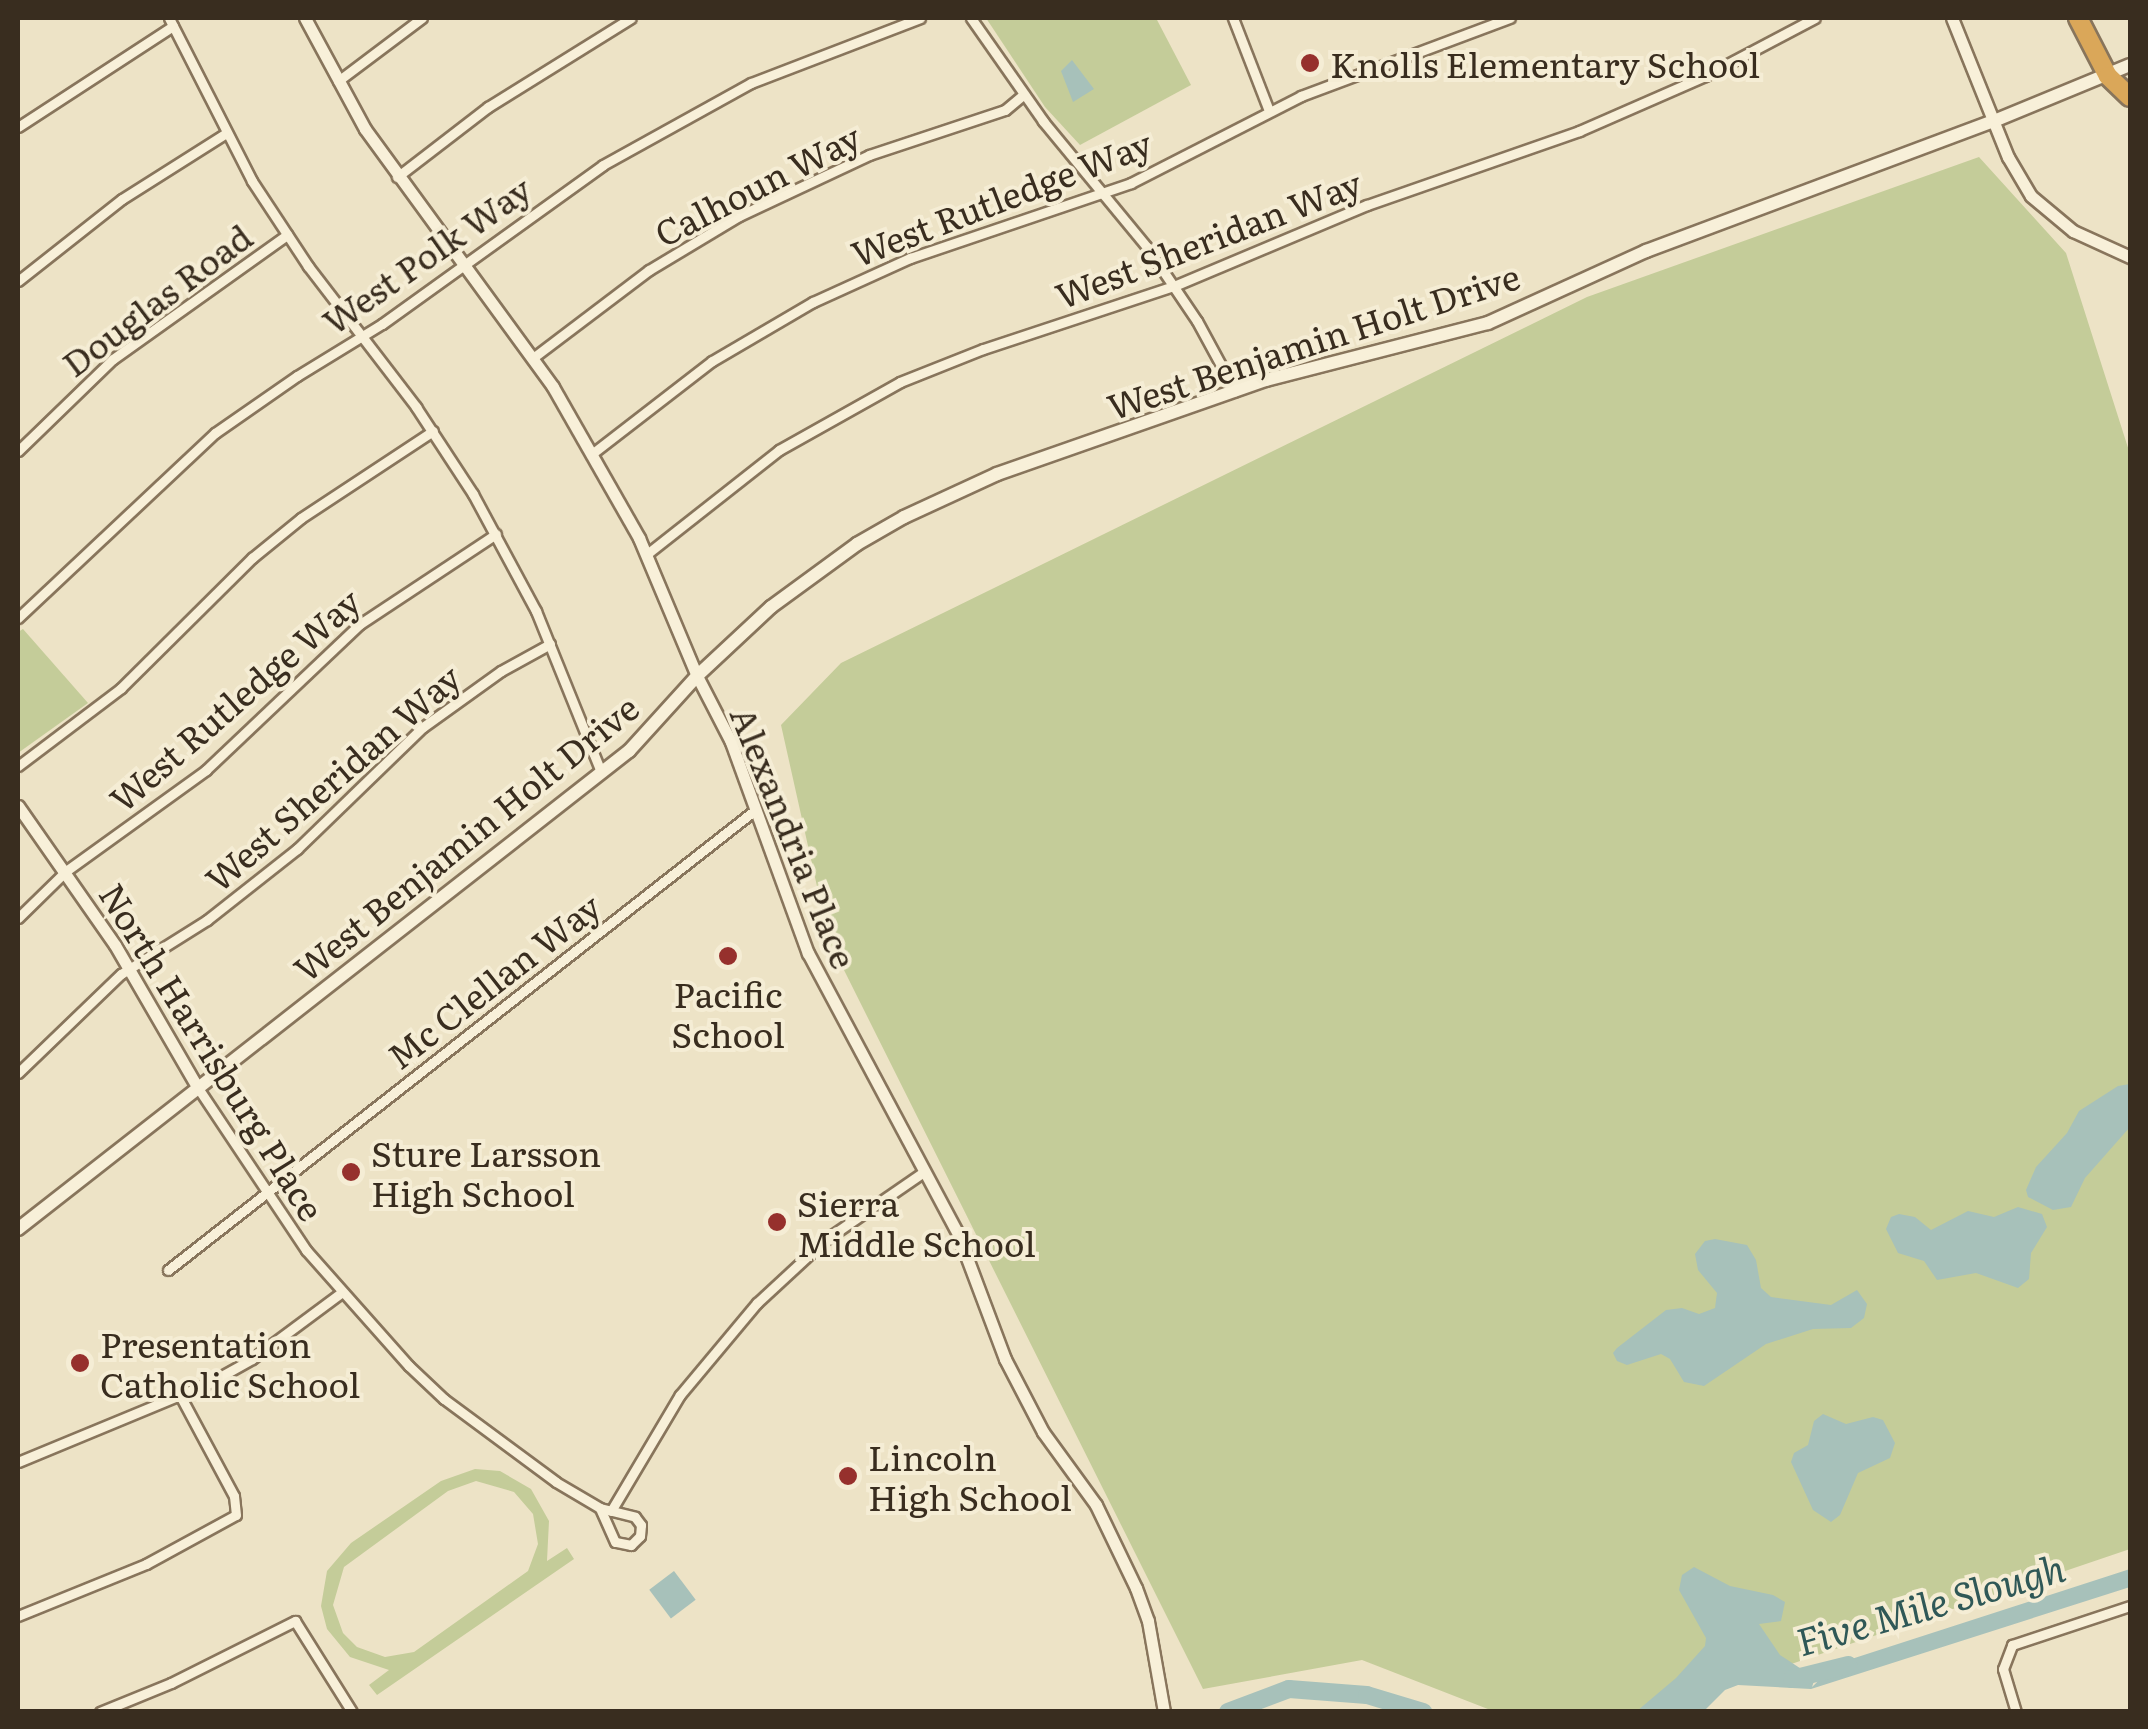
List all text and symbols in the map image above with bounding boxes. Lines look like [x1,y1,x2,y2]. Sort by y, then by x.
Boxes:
place label: Knolls Elementary School [1330,42,1760,84]
marker: Knolls Elementary School [1299,52,1321,74]
street label: Calhoun Way [647,114,867,254]
street label: West Rutledge Way [845,120,1157,274]
street label: West Sheridan Way [1049,160,1367,316]
street label: West Polk Way [314,166,538,342]
street label: Douglas Road [53,214,259,384]
street label: West Benjamin Holt Drive [1102,253,1524,427]
street label: West Rutledge Way [100,579,368,819]
street label: West Sheridan Way [196,655,468,899]
street label: West Benjamin Holt Drive [284,685,646,989]
street label: Alexandria Place [723,700,867,974]
street label: North Harrisburg Place [92,875,334,1227]
street label: Mc Clellan Way [378,884,608,1076]
marker: Pacific School [717,945,739,967]
place label: Pacific School [671,972,785,1054]
place label: Sture Larsson High School [371,1131,601,1213]
marker: Sture Larsson High School [340,1161,362,1183]
place label: Sierra Middle School [797,1181,1036,1263]
marker: Sierra Middle School [766,1211,788,1233]
place label: Presentation Catholic School [100,1322,360,1404]
marker: Presentation Catholic School [69,1352,91,1374]
place label: Lincoln High School [868,1435,1072,1517]
marker: Lincoln High School [837,1465,859,1487]
water label: Five Mile Slough [1791,1543,2069,1663]

